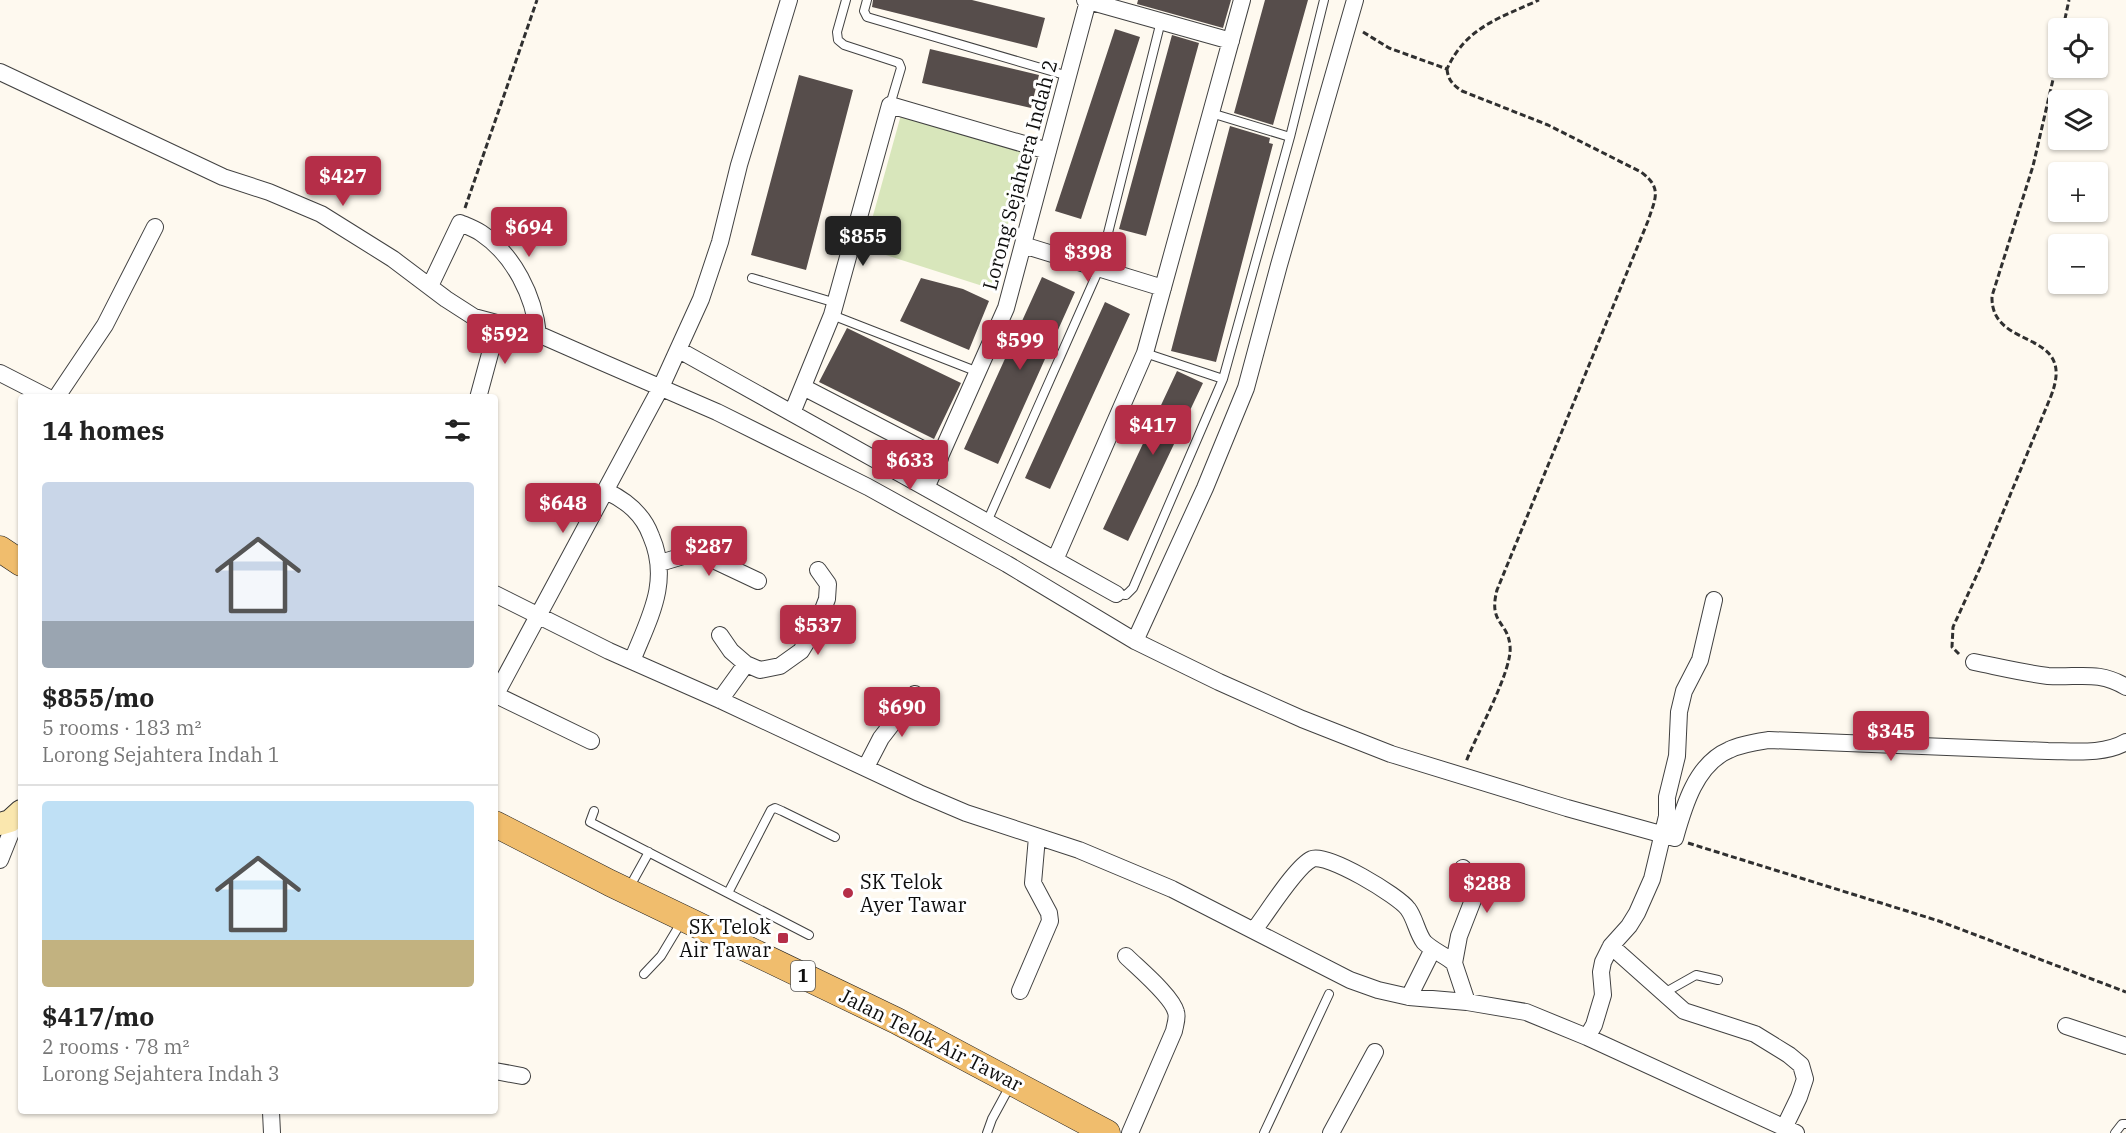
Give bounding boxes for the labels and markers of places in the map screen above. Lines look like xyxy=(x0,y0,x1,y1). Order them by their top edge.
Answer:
pin: $427 xyxy=(307,156,379,207)
pin: $694 xyxy=(493,207,565,258)
pin: $855 xyxy=(827,216,899,267)
pin: $398 xyxy=(1052,232,1124,283)
pin: $592 xyxy=(469,314,541,365)
pin: $599 xyxy=(984,320,1056,371)
pin: $417 xyxy=(1117,405,1189,456)
pin: $633 xyxy=(874,440,946,491)
pin: $648 xyxy=(527,483,599,534)
pin: $287 xyxy=(673,526,745,577)
pin: $537 xyxy=(782,605,854,656)
pin: $690 xyxy=(866,687,938,738)
pin: $345 xyxy=(1855,711,1927,762)
pin: $288 xyxy=(1451,863,1523,914)
place label: SK Telok Ayer Tawar xyxy=(860,868,966,918)
marker: SK Telok Ayer Tawar xyxy=(841,886,855,900)
place label: SK Telok Air Tawar xyxy=(679,913,771,963)
marker: SK Telok Air Tawar xyxy=(776,931,790,945)

